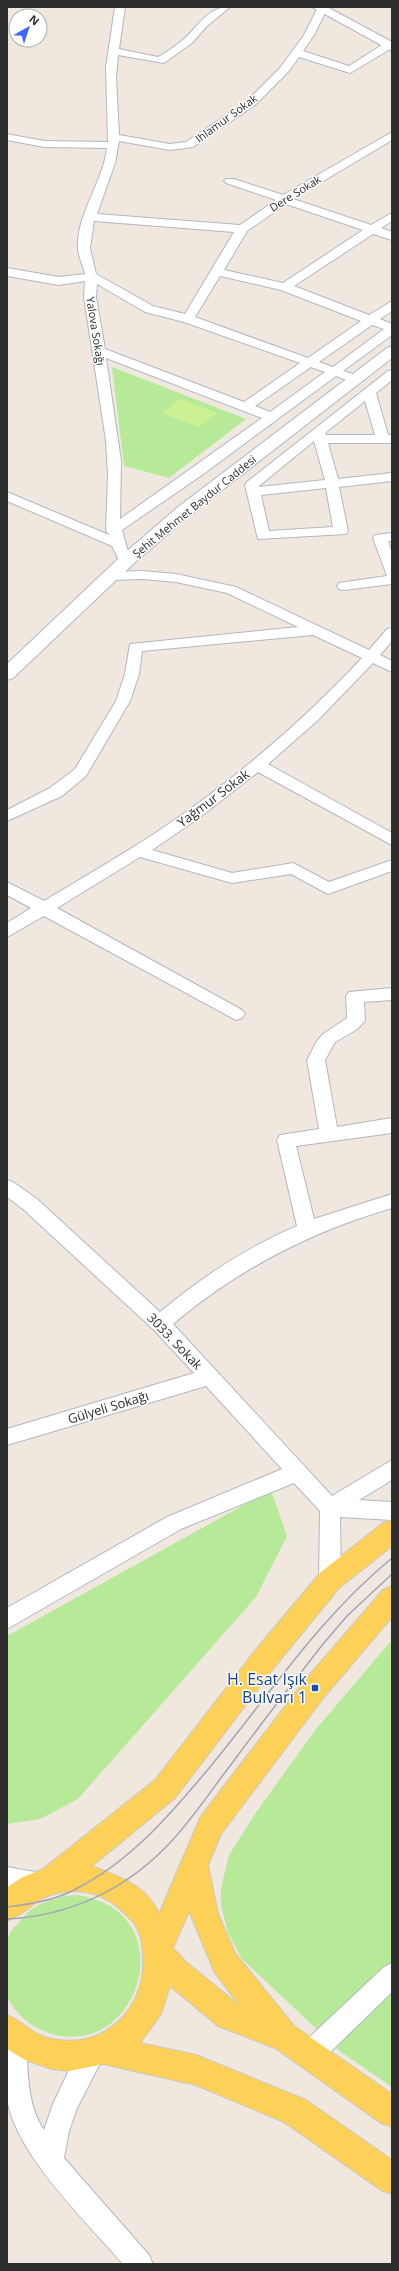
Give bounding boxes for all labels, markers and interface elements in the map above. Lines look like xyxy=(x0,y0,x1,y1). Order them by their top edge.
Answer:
north arrow xyxy=(8,8,48,48)
text: N xyxy=(26,11,43,28)
street label: Ihlamur Sokak xyxy=(192,90,260,146)
street label: Dere Sokak xyxy=(266,171,324,215)
street label: Yalova Sokağı xyxy=(83,296,109,366)
street label: Şehit Mehmet Baydur Caddesi xyxy=(129,451,259,561)
street label: Yağmur Sokak xyxy=(173,765,253,831)
street label: 3033. Sokak xyxy=(143,1309,207,1373)
street label: Gülyeli Sokağı xyxy=(65,1386,151,1428)
place label: H. Esat Işık Bulvarı 1 xyxy=(227,1668,308,1708)
marker: H. Esat Işık Bulvarı 1 xyxy=(310,1683,320,1693)

